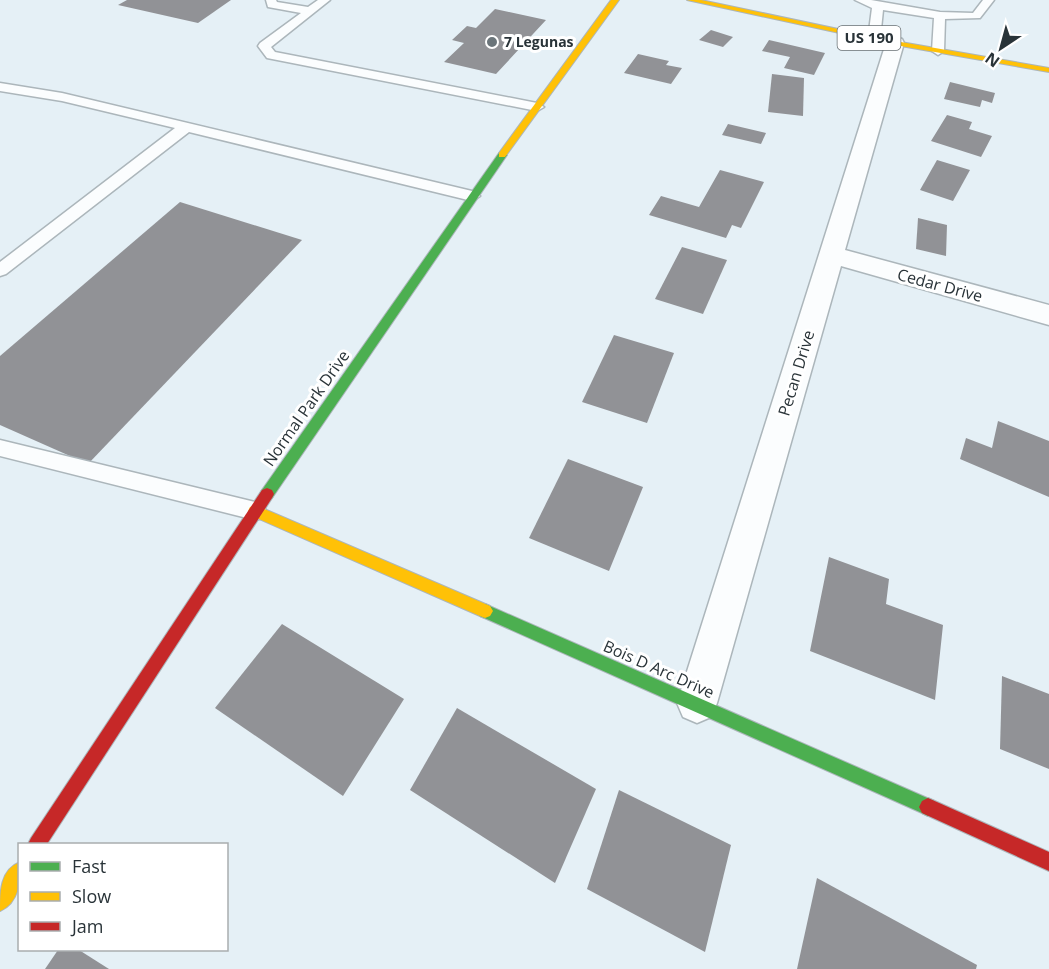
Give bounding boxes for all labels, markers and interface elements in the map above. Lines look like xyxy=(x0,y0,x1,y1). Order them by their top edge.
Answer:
north arrow xyxy=(971,18,1031,78)
road number: US 190 xyxy=(838,26,900,50)
place label: 7 Legunas xyxy=(504,32,574,51)
marker: 7 Legunas xyxy=(485,35,499,49)
text: N xyxy=(980,47,1004,73)
street label: Cedar Drive xyxy=(895,263,985,307)
street label: Pecan Drive xyxy=(773,328,819,418)
street label: Normal Park Drive xyxy=(258,346,354,470)
street label: Bois D Arc Drive xyxy=(600,635,718,703)
legend xyxy=(18,843,228,951)
text: Fast xyxy=(72,854,106,878)
text: Slow xyxy=(72,884,111,908)
text: Jam xyxy=(70,914,104,938)

